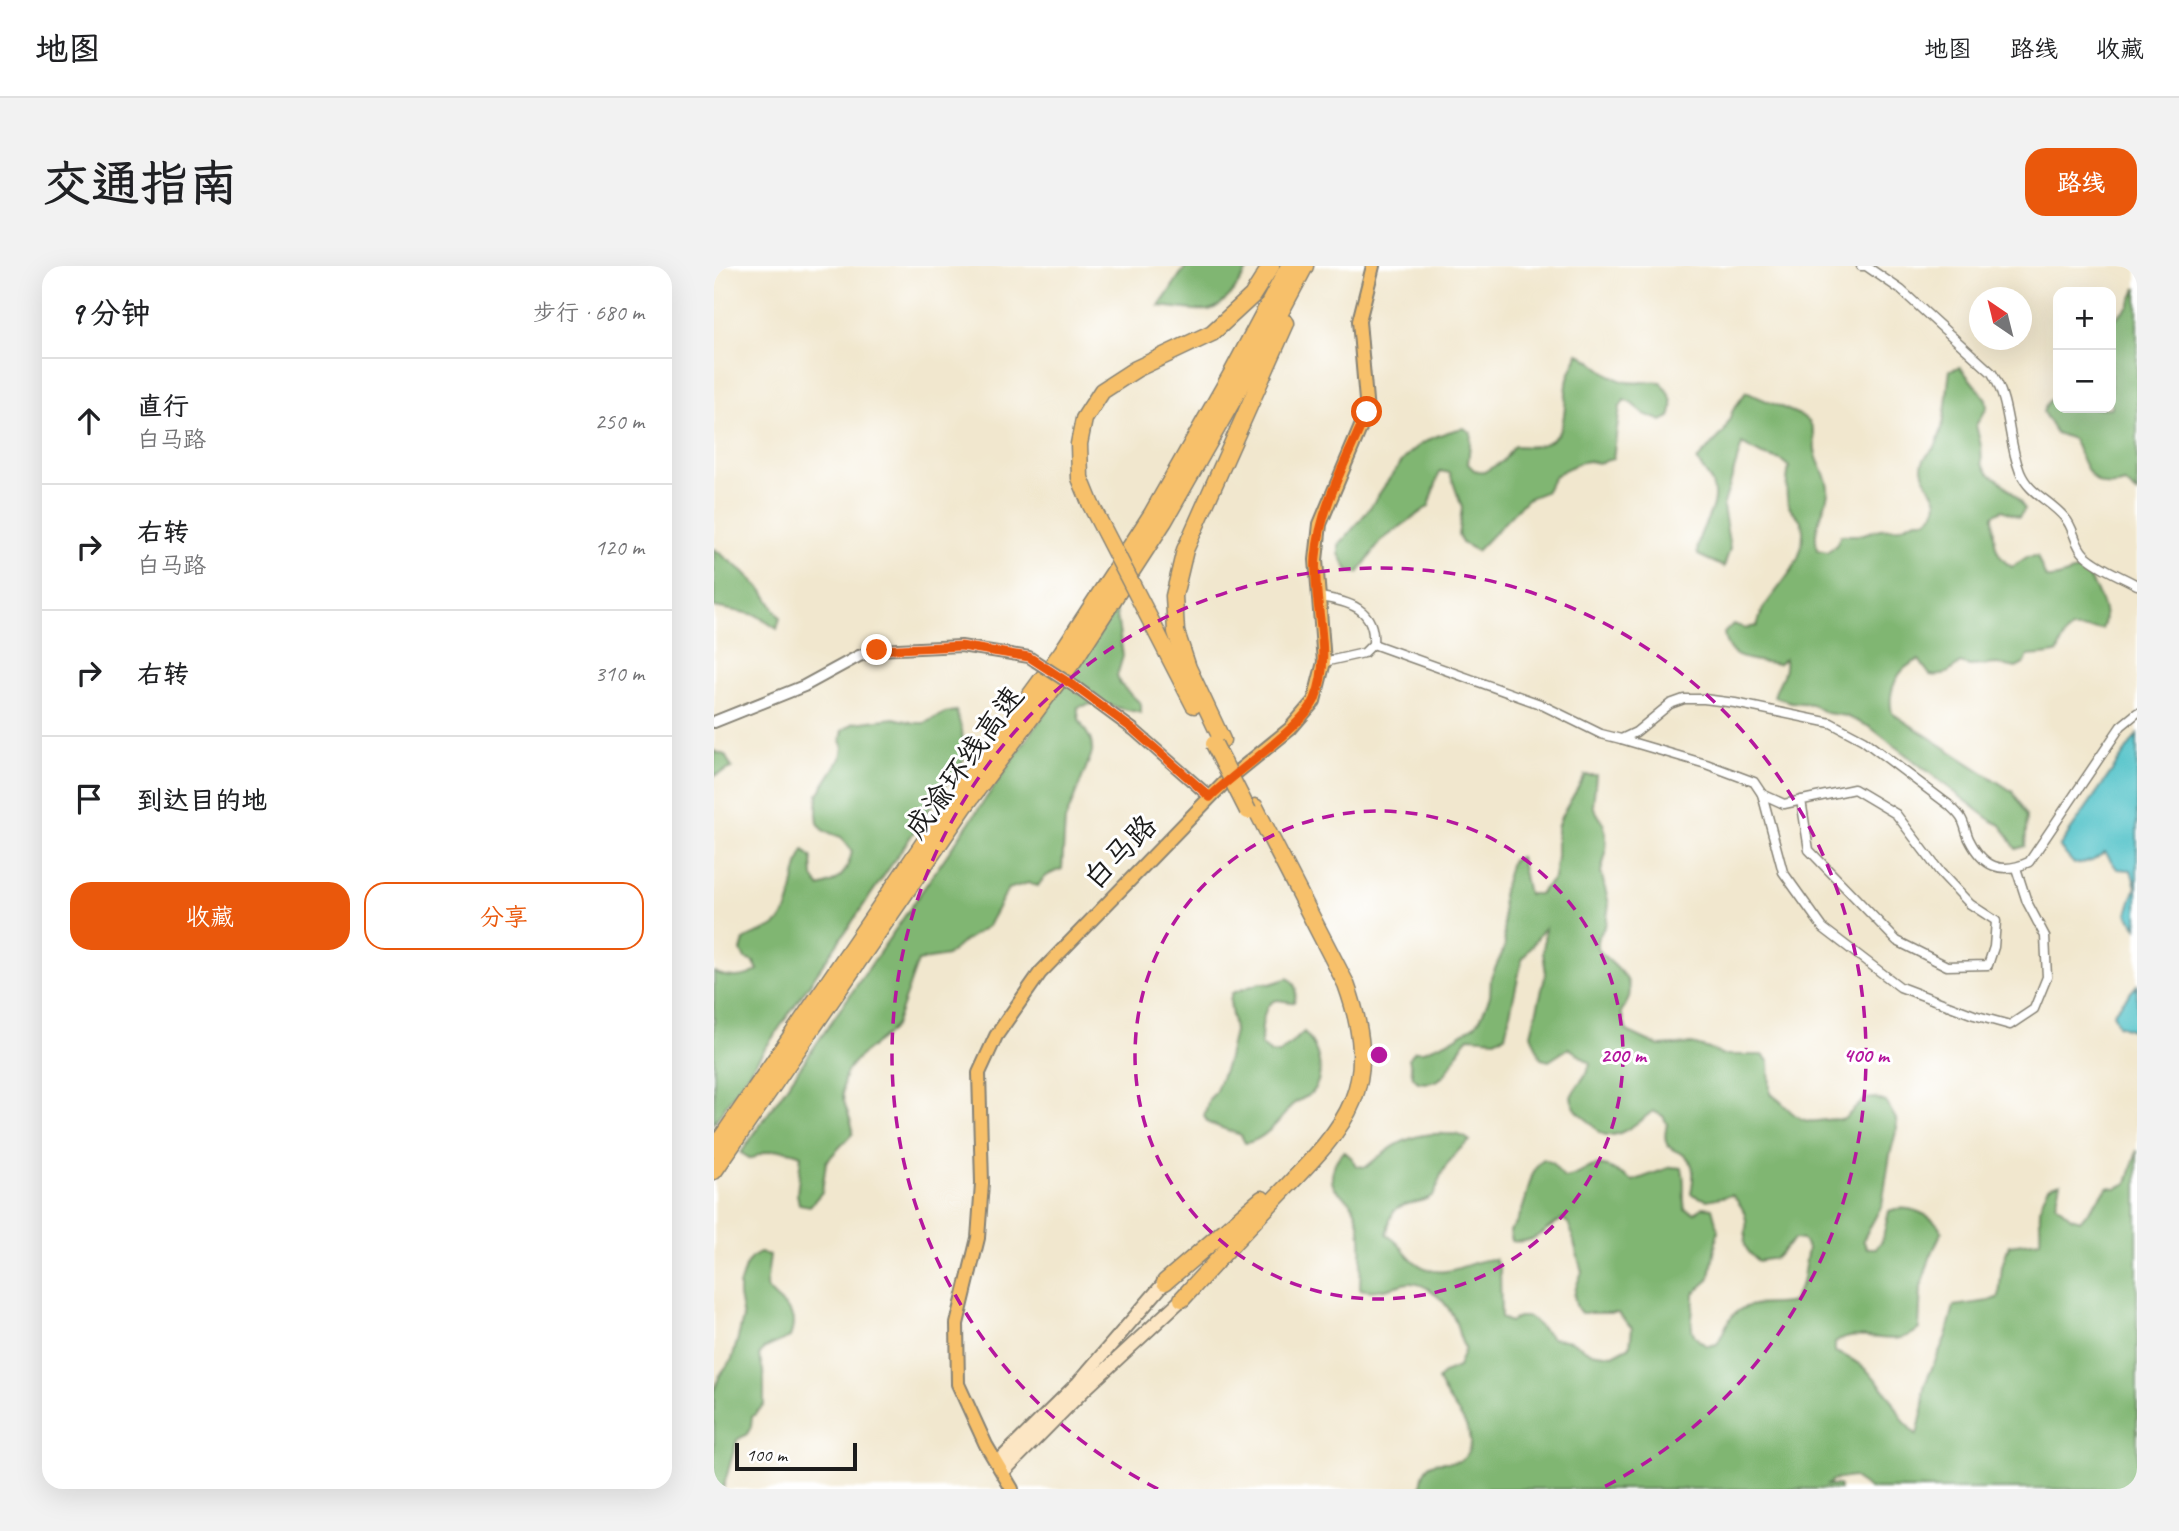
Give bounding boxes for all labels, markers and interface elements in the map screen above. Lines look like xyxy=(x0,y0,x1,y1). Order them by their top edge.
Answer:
text: 地图 xyxy=(35,28,101,70)
text: 地图 xyxy=(1924,34,1972,64)
text: 路线 xyxy=(2010,34,2058,64)
text: 收藏 xyxy=(2096,34,2144,64)
button: 路线 xyxy=(2025,148,2137,216)
text: 交通指南 xyxy=(42,153,238,215)
north arrow xyxy=(1969,287,2032,350)
map controls xyxy=(2053,287,2116,413)
button: + xyxy=(2053,287,2116,350)
text: 9 分钟 xyxy=(70,294,150,332)
text: 步行 · 680 m xyxy=(533,298,644,327)
button: − xyxy=(2053,350,2116,413)
text: 直行 xyxy=(137,390,189,423)
route start xyxy=(1351,396,1382,427)
icon: ahead xyxy=(70,402,108,440)
text: 250 m xyxy=(595,407,644,436)
text: 白马路 xyxy=(137,425,206,454)
text: 右转 xyxy=(137,516,189,549)
icon: right xyxy=(70,528,108,566)
text: 120 m xyxy=(595,533,644,562)
text: 白马路 xyxy=(137,551,206,580)
route end xyxy=(861,634,892,665)
icon: right xyxy=(70,654,108,692)
text: 右转 xyxy=(137,658,189,691)
text: 310 m xyxy=(595,659,644,688)
street label: 成渝环线高速 xyxy=(896,678,1032,846)
icon: arrive xyxy=(70,780,108,818)
text: 到达目的地 xyxy=(137,784,267,817)
street label: 白马路 xyxy=(1075,806,1165,898)
button: 收藏 xyxy=(70,882,350,950)
button: 分享 xyxy=(364,882,644,950)
text: 200 m xyxy=(1600,1042,1648,1068)
text: 400 m xyxy=(1843,1042,1891,1068)
centre of rings xyxy=(1367,1043,1391,1067)
scale bar xyxy=(735,1440,858,1472)
text: 100 m xyxy=(746,1443,787,1467)

